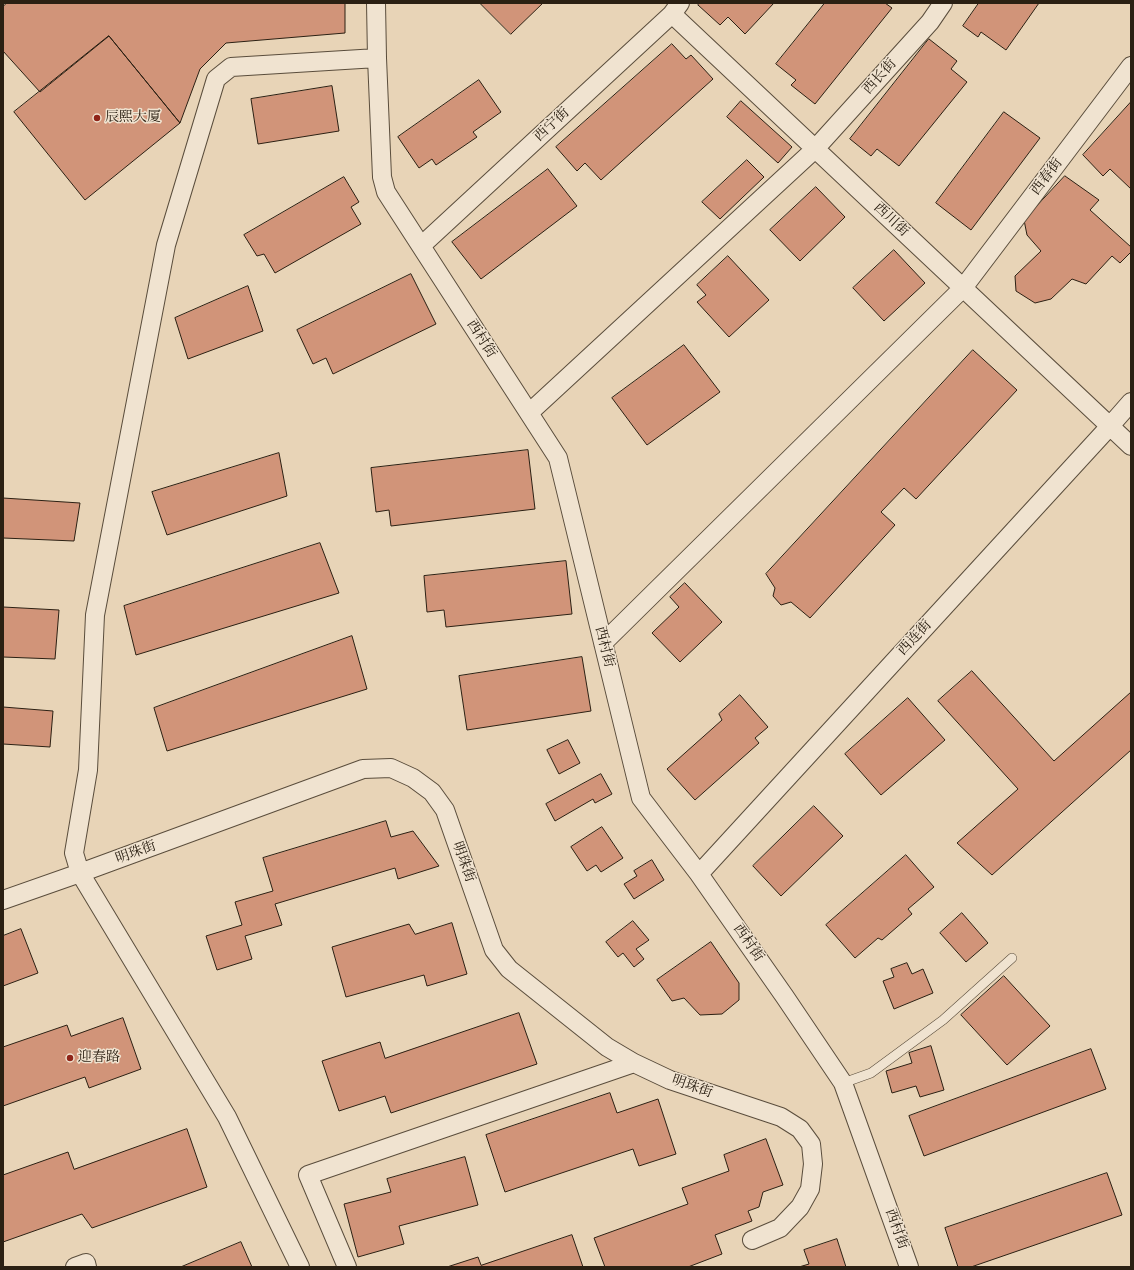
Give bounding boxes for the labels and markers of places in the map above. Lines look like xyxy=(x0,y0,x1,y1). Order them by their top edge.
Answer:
place label: 辰熙大厦 xyxy=(105,110,161,126)
marker: 辰熙大厦 xyxy=(92,113,102,123)
place label: 迎春路 xyxy=(78,1050,120,1066)
marker: 迎春路 xyxy=(65,1053,75,1063)

